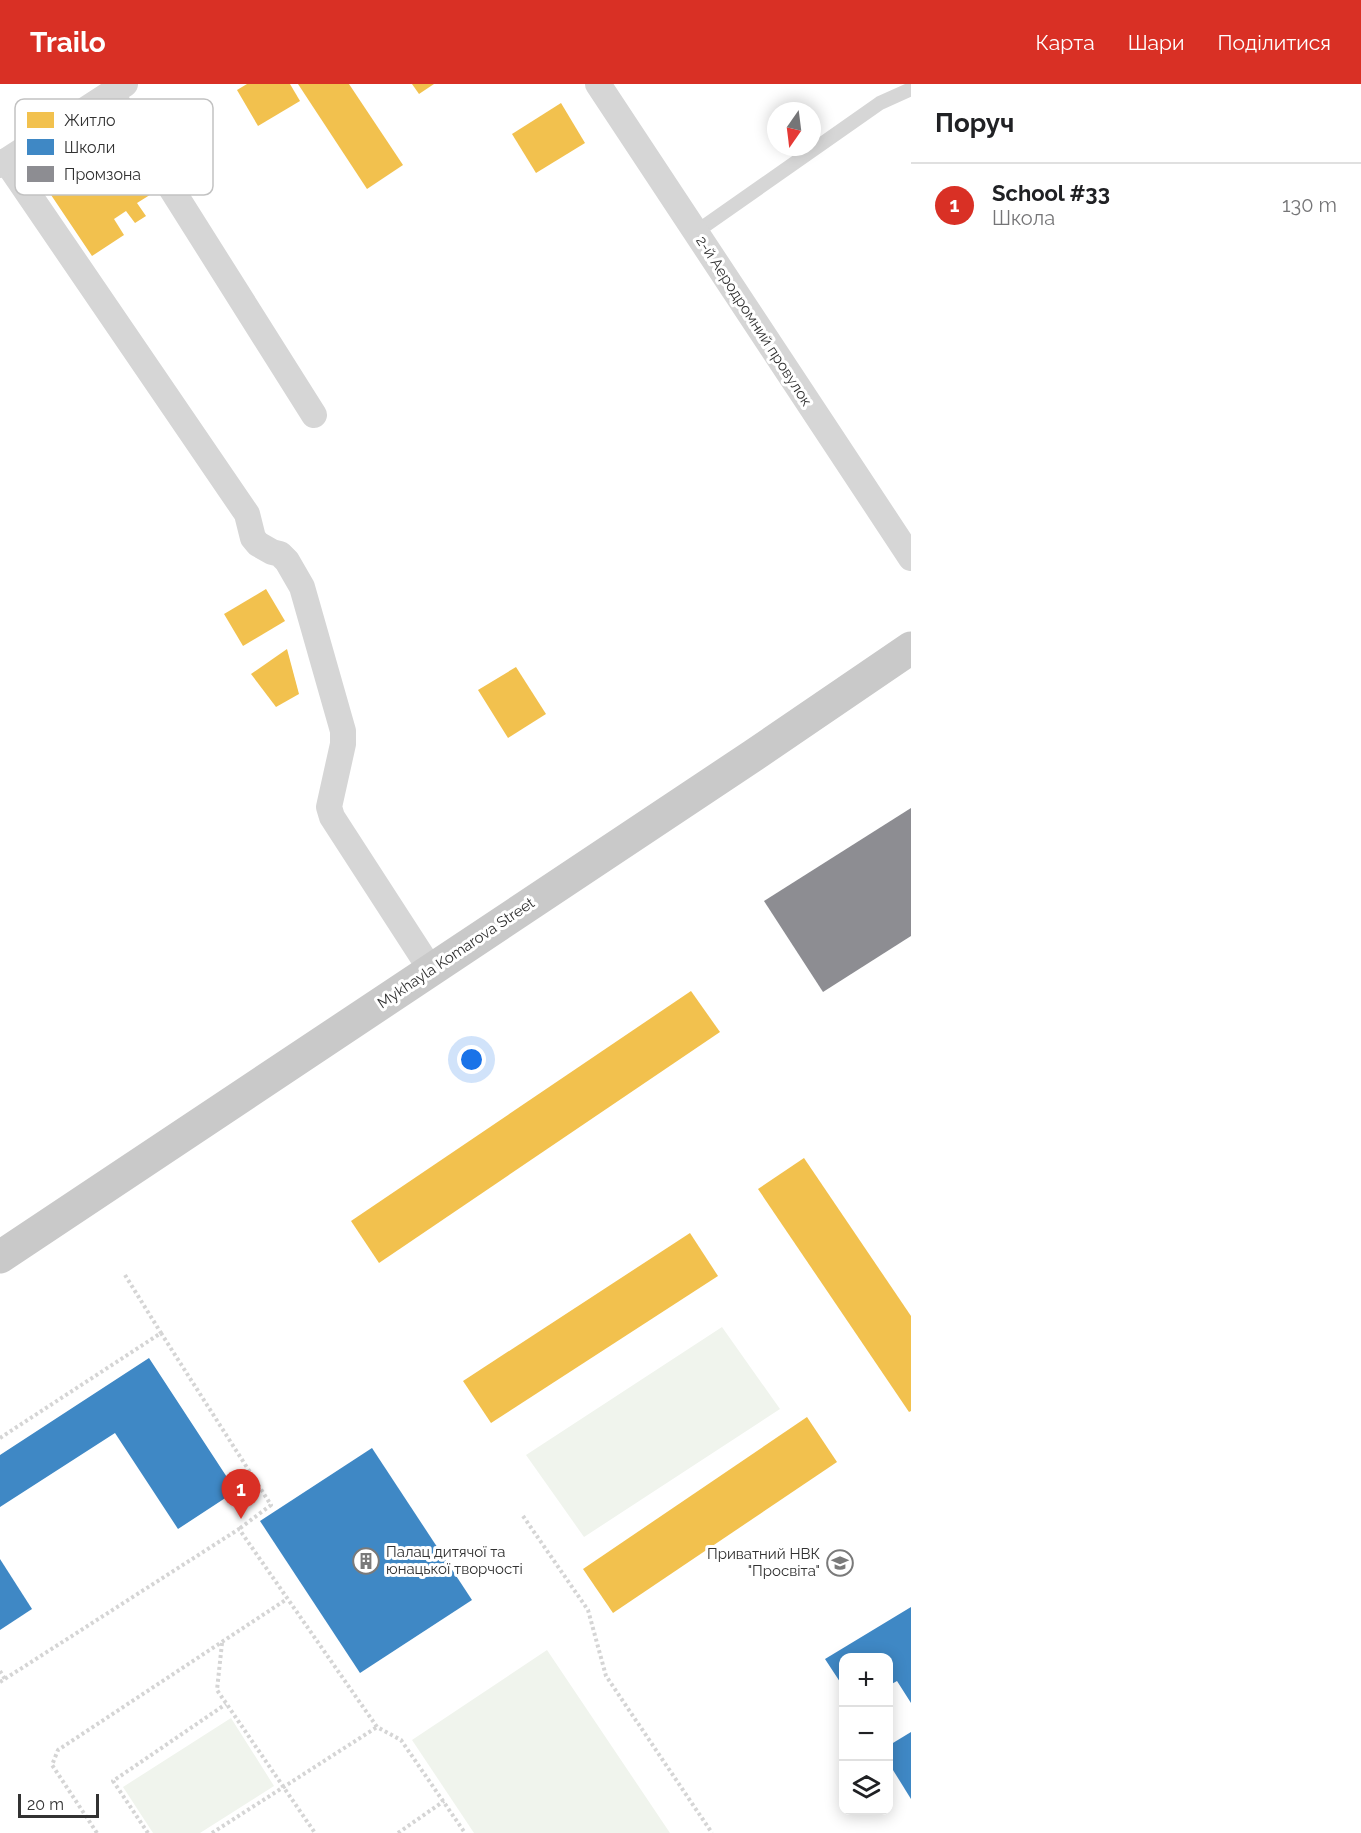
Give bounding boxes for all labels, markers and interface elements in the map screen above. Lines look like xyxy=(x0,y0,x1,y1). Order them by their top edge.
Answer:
text: Trailo xyxy=(30,26,106,59)
text: Карта xyxy=(1036,30,1095,55)
text: Шари xyxy=(1128,30,1185,55)
text: Поділитися xyxy=(1218,30,1331,55)
legend xyxy=(15,99,213,195)
north arrow xyxy=(767,102,821,156)
text: Поруч xyxy=(935,108,1014,138)
text: Житло xyxy=(64,111,116,130)
text: Школи xyxy=(64,138,115,157)
text: Промзона xyxy=(64,165,141,184)
text: School #33 xyxy=(992,180,1110,206)
text: 1 xyxy=(950,193,959,217)
text: 130 m xyxy=(1282,193,1337,217)
text: Школа xyxy=(992,206,1055,230)
street label: 2-й Аеродромний провулок xyxy=(692,233,816,410)
street label: Mykhayla Komarova Street xyxy=(374,894,538,1012)
your location xyxy=(457,1045,486,1074)
pin: 1 xyxy=(222,1470,260,1519)
place label: Палац дитячої та юнацької творчості xyxy=(386,1543,523,1578)
place label: Приватний НВК "Просвіта" xyxy=(707,1545,820,1580)
building icon: Палац дитячої та юнацької творчості xyxy=(351,1546,381,1576)
school or university icon: Приватний НВК "Просвіта" xyxy=(825,1548,855,1578)
map controls xyxy=(839,1653,893,1815)
button: + xyxy=(839,1653,893,1707)
button: − xyxy=(839,1707,893,1761)
button: layers xyxy=(839,1761,893,1815)
scale bar xyxy=(18,1791,99,1818)
text: 20 m xyxy=(27,1795,64,1814)

